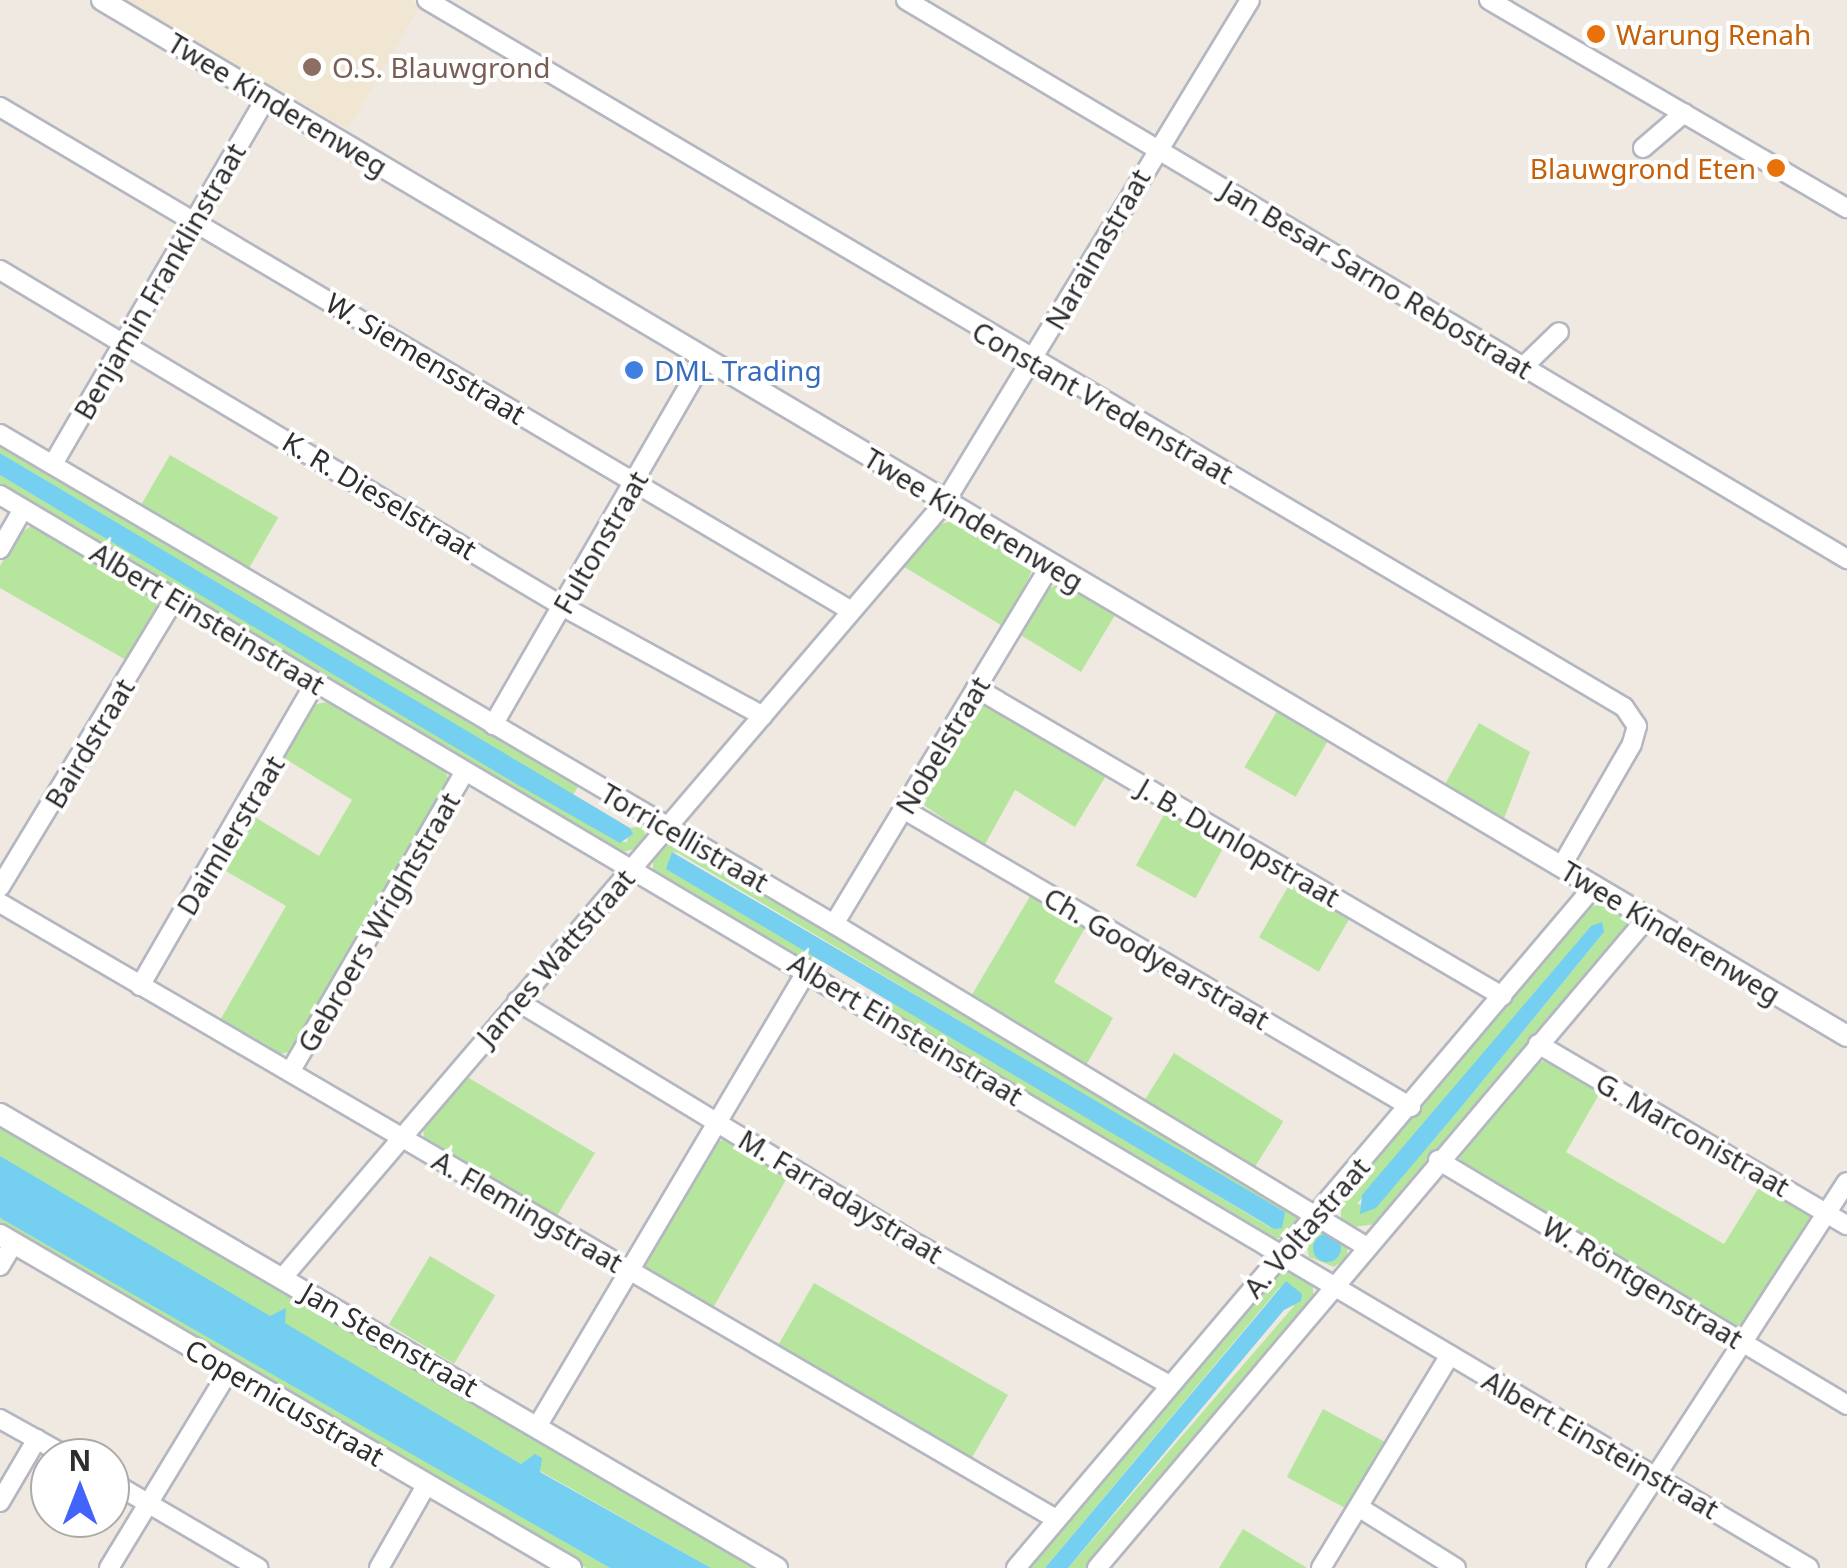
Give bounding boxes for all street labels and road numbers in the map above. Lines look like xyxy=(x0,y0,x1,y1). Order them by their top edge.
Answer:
street label: Twee Kinderenweg xyxy=(162,25,394,183)
street label: Benjamin Franklinstraat xyxy=(66,137,252,425)
street label: Narainastraat xyxy=(1037,163,1157,335)
street label: Jan Besar Sarno Rebostraat xyxy=(1215,173,1539,385)
street label: W. Siemensstraat xyxy=(320,285,532,431)
street label: Constant Vredenstraat xyxy=(967,314,1239,490)
street label: K. R. Dieselstraat xyxy=(277,424,483,566)
street label: Twee Kinderenweg xyxy=(858,440,1090,598)
street label: Fultonstraat xyxy=(546,465,654,619)
street label: Albert Einsteinstraat xyxy=(85,535,331,701)
street label: Nobelstraat xyxy=(888,670,996,820)
street label: Bairdstraat xyxy=(37,672,141,814)
street label: Daimlerstraat xyxy=(169,749,291,921)
street label: J. B. Dunlopstraat xyxy=(1132,771,1346,913)
street label: Torricellistraat xyxy=(595,775,775,899)
street label: Gebroers Wrightstraat xyxy=(290,786,466,1058)
street label: Twee Kinderenweg xyxy=(1555,853,1787,1011)
street label: James Wattstraat xyxy=(469,862,641,1052)
street label: Ch. Goodyearstraat xyxy=(1038,880,1276,1036)
street label: Albert Einsteinstraat xyxy=(783,946,1029,1112)
street label: G. Marconistraat xyxy=(1590,1065,1796,1203)
street label: M. Farradaystraat xyxy=(733,1122,949,1270)
street label: A. Flemingstraat xyxy=(427,1143,629,1279)
street label: A. Voltastraat xyxy=(1236,1150,1376,1304)
street label: W. Röntgenstraat xyxy=(1537,1209,1749,1355)
street label: Jan Steenstraat xyxy=(296,1275,484,1403)
street label: Copernicusstraat xyxy=(180,1331,390,1473)
street label: Albert Einsteinstraat xyxy=(1477,1363,1725,1525)

